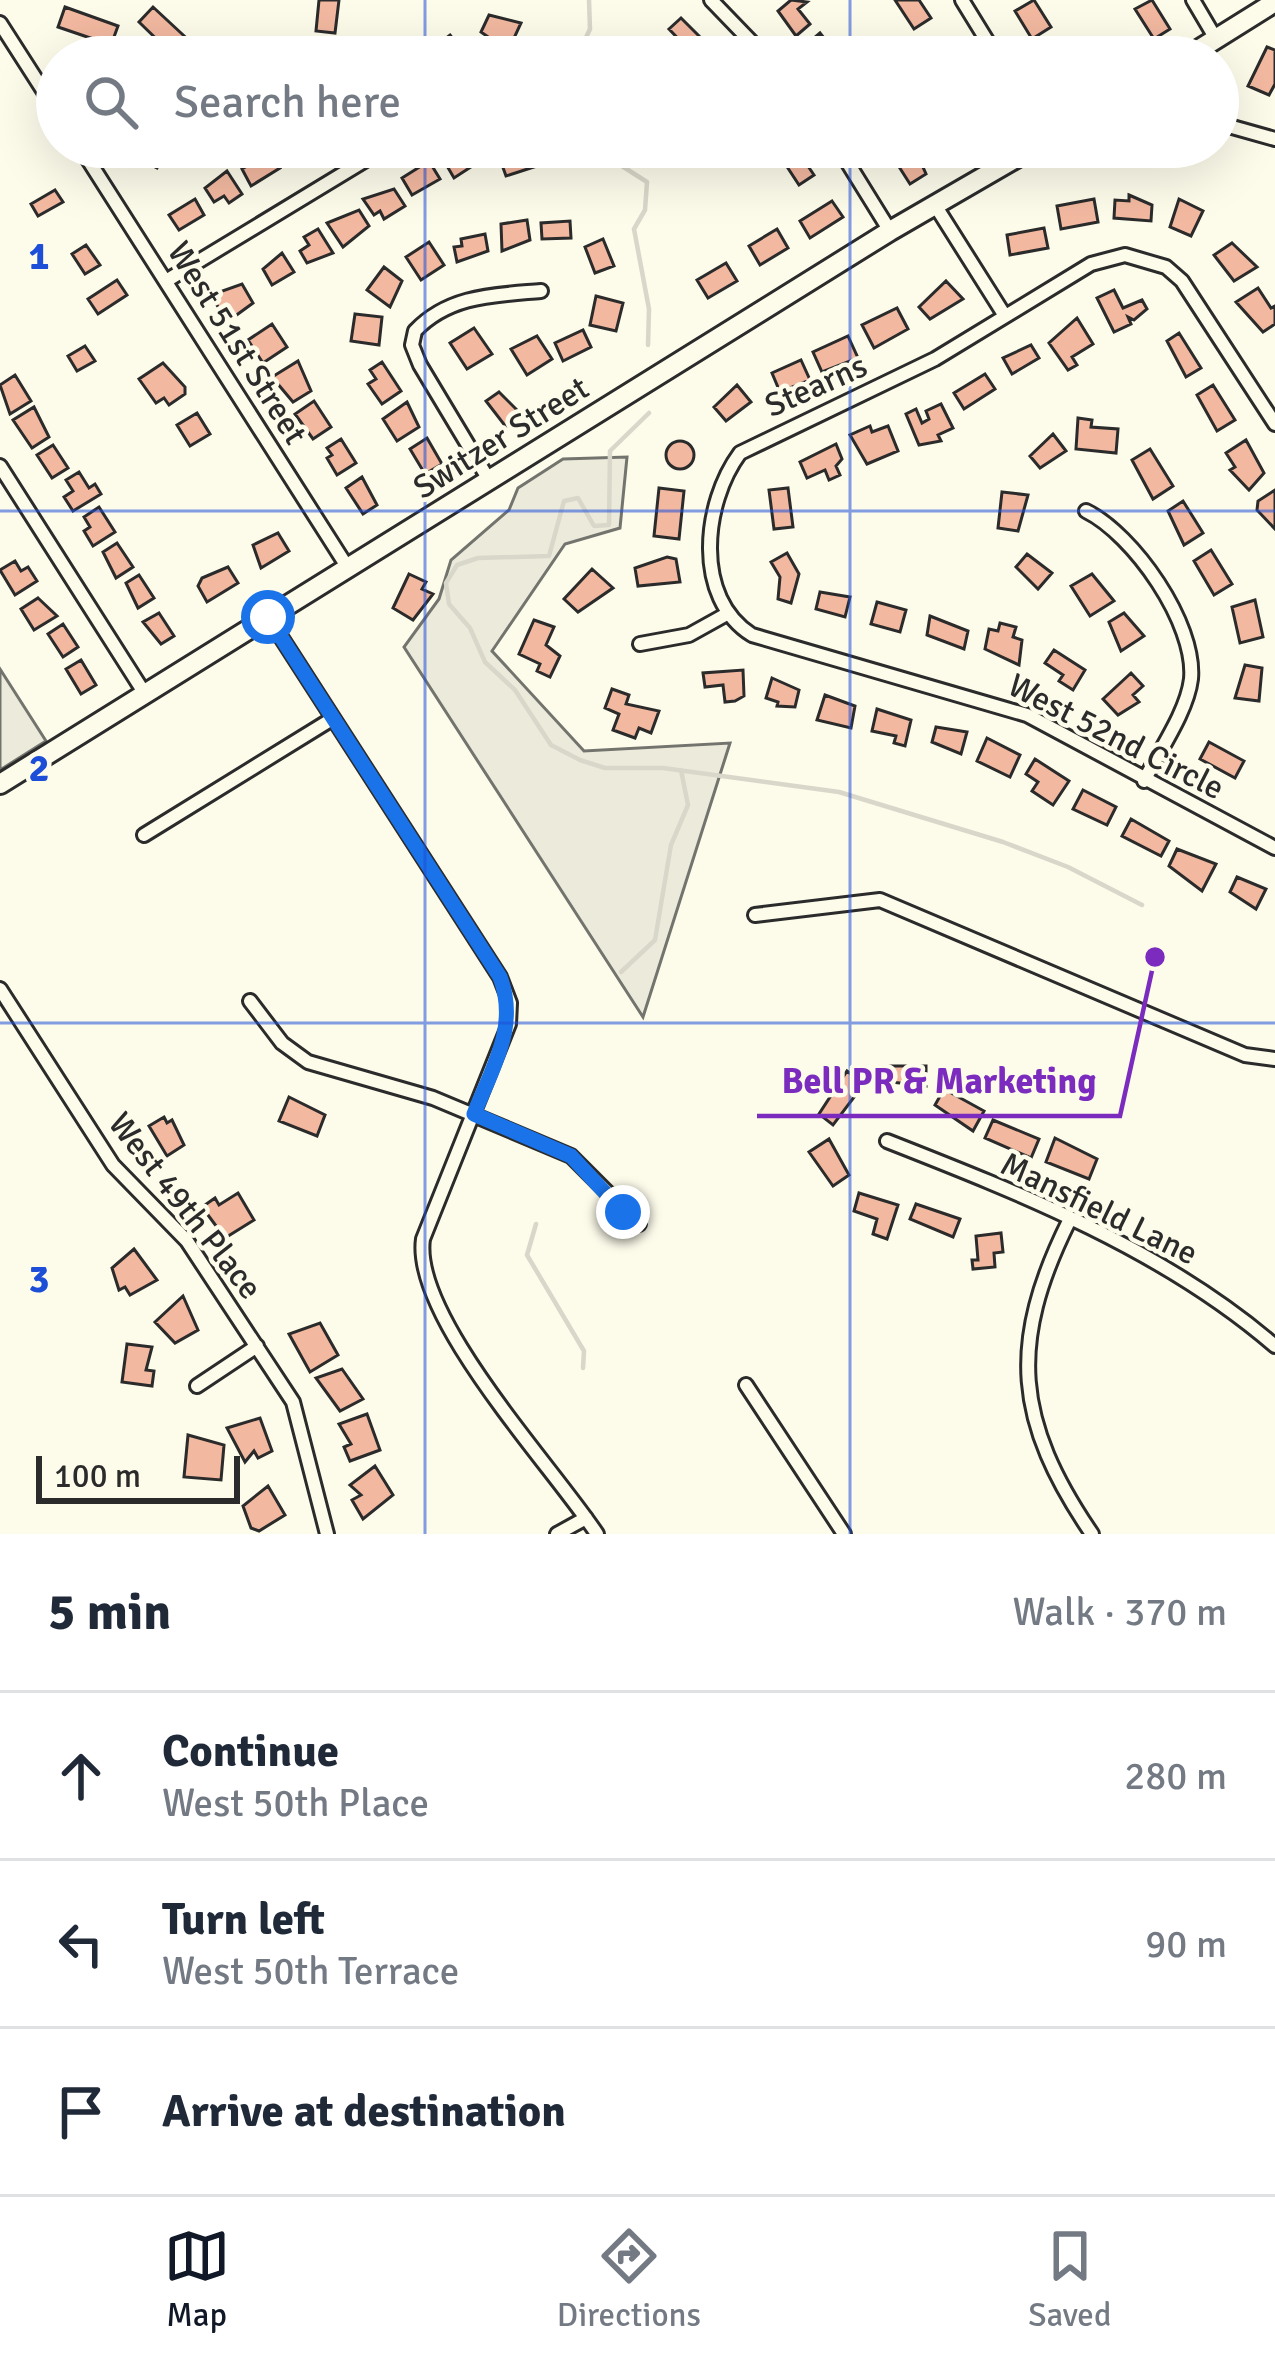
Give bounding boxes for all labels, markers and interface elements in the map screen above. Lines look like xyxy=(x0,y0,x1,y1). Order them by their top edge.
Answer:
search box xyxy=(36,36,1239,168)
icon: search xyxy=(78,69,144,135)
text: Search here xyxy=(174,75,401,130)
text: 1 xyxy=(28,232,50,280)
street label: West 51st Street xyxy=(158,234,316,452)
street label: Stearns xyxy=(759,345,873,427)
street label: Switzer Street xyxy=(406,368,596,508)
route start xyxy=(241,590,295,644)
street label: West 52nd Circle xyxy=(1001,665,1231,809)
text: 2 xyxy=(28,744,50,792)
callout: Bell PR & Marketing xyxy=(757,1044,1120,1116)
text: Bell PR & Marketing xyxy=(782,1059,1097,1104)
street label: West 49th Place xyxy=(99,1104,271,1308)
street label: Mansfield Lane xyxy=(994,1144,1204,1274)
route end xyxy=(596,1185,650,1239)
text: 3 xyxy=(28,1255,50,1303)
scale bar xyxy=(36,1450,240,1503)
text: 100 m xyxy=(54,1456,141,1497)
text: 5 min xyxy=(48,1581,171,1644)
text: Walk · 370 m xyxy=(1013,1588,1227,1636)
text: Continue xyxy=(162,1724,339,1779)
icon: ahead xyxy=(48,1743,114,1809)
text: 280 m xyxy=(1124,1752,1227,1800)
text: West 50th Place xyxy=(162,1779,429,1827)
text: Turn left xyxy=(162,1892,325,1947)
icon: left xyxy=(48,1911,114,1977)
text: 90 m xyxy=(1145,1920,1227,1968)
text: West 50th Terrace xyxy=(162,1947,459,1995)
icon: arrive xyxy=(48,2079,114,2145)
text: Arrive at destination xyxy=(162,2084,566,2139)
tab: Map xyxy=(164,2223,230,2336)
tab: Directions xyxy=(557,2223,701,2336)
tab: Saved xyxy=(1028,2223,1111,2336)

